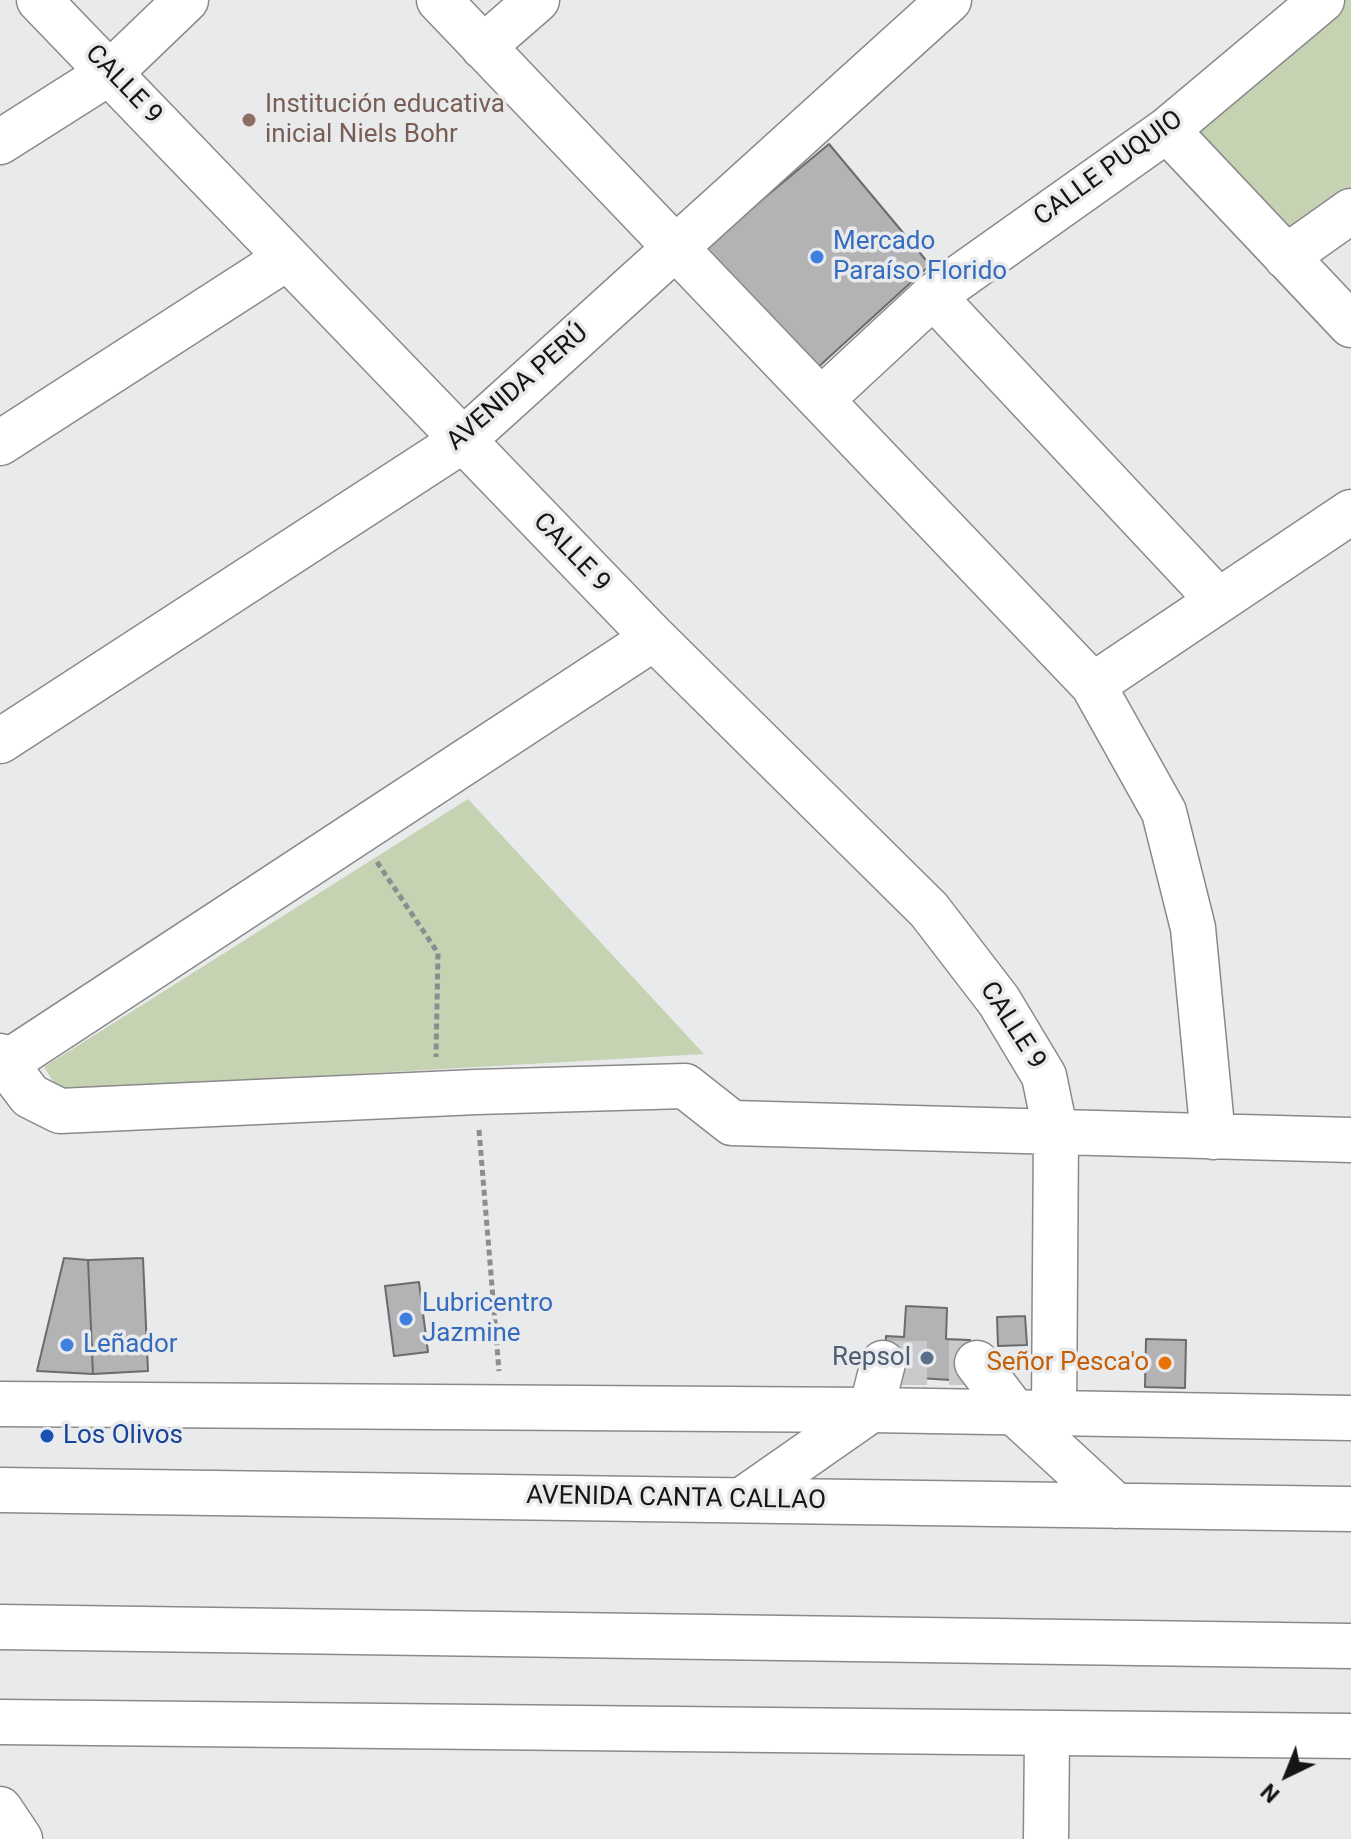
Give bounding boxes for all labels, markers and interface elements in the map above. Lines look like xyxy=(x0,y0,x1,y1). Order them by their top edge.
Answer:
street label: CALLE 9 xyxy=(78,39,168,131)
place label: Institución educativa inicial Niels Bohr xyxy=(265,89,505,150)
street label: CALLE PUQUIO xyxy=(1029,105,1189,233)
marker: Institución educativa inicial Niels Bohr xyxy=(240,111,258,129)
place label: Mercado Paraíso Florido xyxy=(833,226,1007,288)
marker: Mercado Paraíso Florido xyxy=(808,248,826,266)
street label: AVENIDA PERÚ xyxy=(441,318,595,458)
street label: CALLE 9 xyxy=(526,507,616,599)
street label: CALLE 9 xyxy=(972,977,1052,1075)
place label: Lubricentro Jazmine xyxy=(422,1288,553,1350)
marker: Lubricentro Jazmine xyxy=(397,1310,415,1328)
place label: Leñador xyxy=(83,1329,178,1361)
marker: Leñador xyxy=(58,1336,76,1354)
place label: Repsol xyxy=(832,1342,911,1374)
place label: Señor Pesca'o xyxy=(986,1347,1149,1379)
marker: Repsol xyxy=(918,1349,936,1367)
marker: Señor Pesca'o xyxy=(1156,1354,1174,1372)
place label: Los Olivos xyxy=(63,1420,183,1452)
marker: Los Olivos xyxy=(38,1427,56,1445)
street label: AVENIDA CANTA CALLAO xyxy=(526,1481,826,1517)
north arrow xyxy=(1247,1735,1327,1815)
text: N xyxy=(1256,1778,1284,1807)

